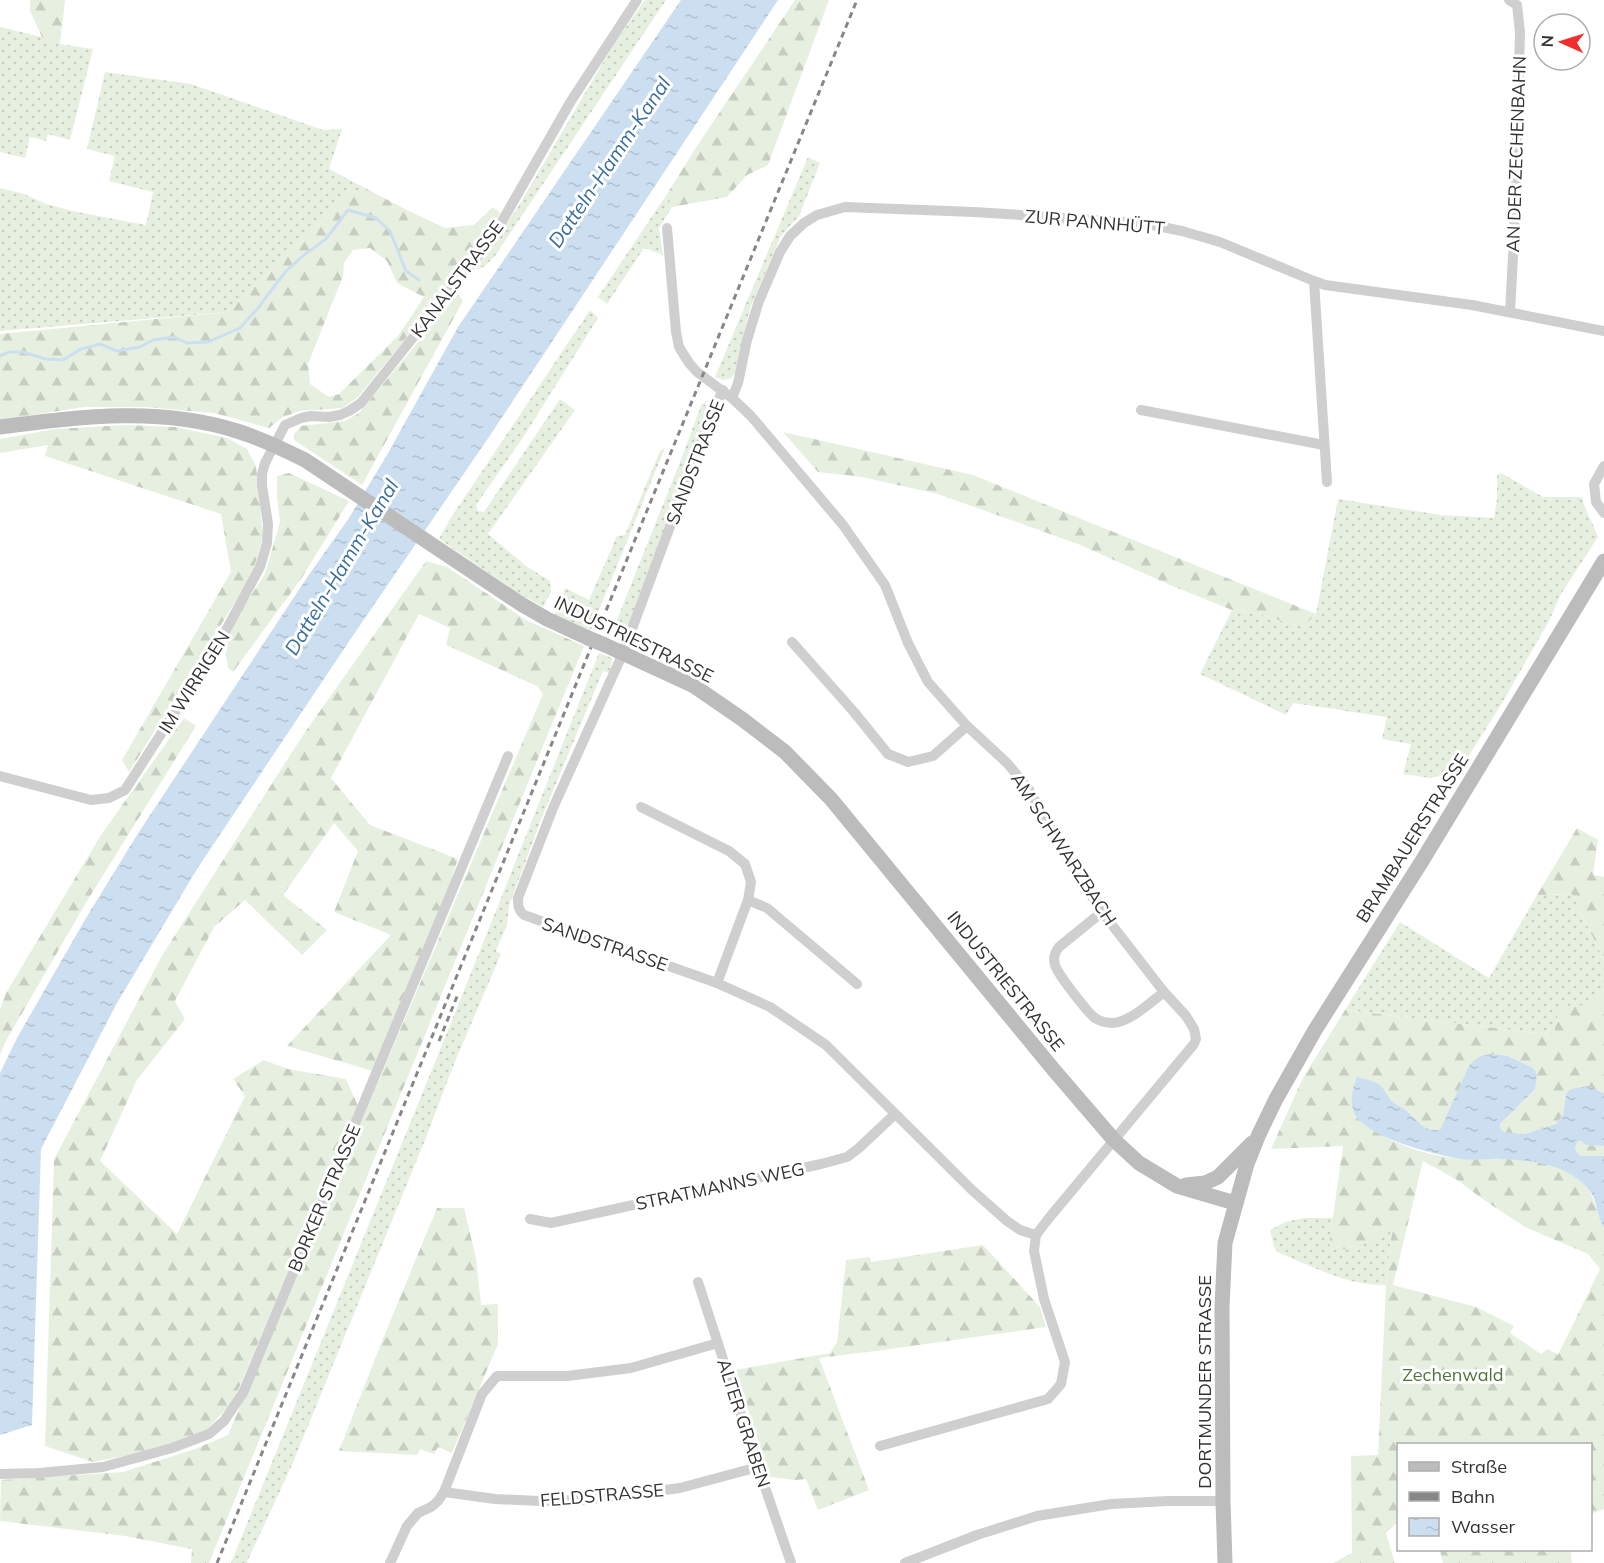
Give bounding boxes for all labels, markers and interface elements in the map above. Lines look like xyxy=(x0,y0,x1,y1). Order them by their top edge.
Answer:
north arrow xyxy=(1532,12,1592,72)
text: N xyxy=(1537,35,1557,48)
street label: AN DER ZECHENBAHN xyxy=(1501,55,1531,253)
water label: Datteln-Hamm-Kanal xyxy=(543,72,676,252)
street label: ZUR PANNHÜTT xyxy=(1024,204,1166,240)
street label: KANALSTRASSE xyxy=(406,216,508,342)
street label: SANDSTRASSE xyxy=(661,396,729,528)
water label: Datteln-Hamm-Kanal xyxy=(279,474,404,659)
street label: INDUSTRIESTRASSE xyxy=(551,590,717,688)
street label: IM WIRRIGEN xyxy=(153,627,235,737)
street label: BRAMBAUERSTRASSE xyxy=(1351,749,1473,927)
street label: AM SCHWARZBACH xyxy=(1006,768,1122,930)
street label: INDUSTRIESTRASSE xyxy=(942,906,1070,1056)
street label: SANDSTRASSE xyxy=(539,912,671,976)
street label: BORKER STRASSE xyxy=(283,1121,365,1275)
street label: STRATMANNS WEG xyxy=(633,1157,807,1215)
street label: DORTMUNDER STRASSE xyxy=(1193,1275,1216,1489)
street label: ALTER GRABEN xyxy=(712,1356,776,1490)
park label: Zechenwald xyxy=(1402,1363,1504,1386)
legend xyxy=(1397,1443,1592,1551)
text: Straße xyxy=(1451,1455,1507,1478)
street label: FELDSTRASSE xyxy=(539,1478,665,1512)
text: Bahn xyxy=(1451,1485,1495,1508)
text: Wasser xyxy=(1451,1515,1515,1538)

